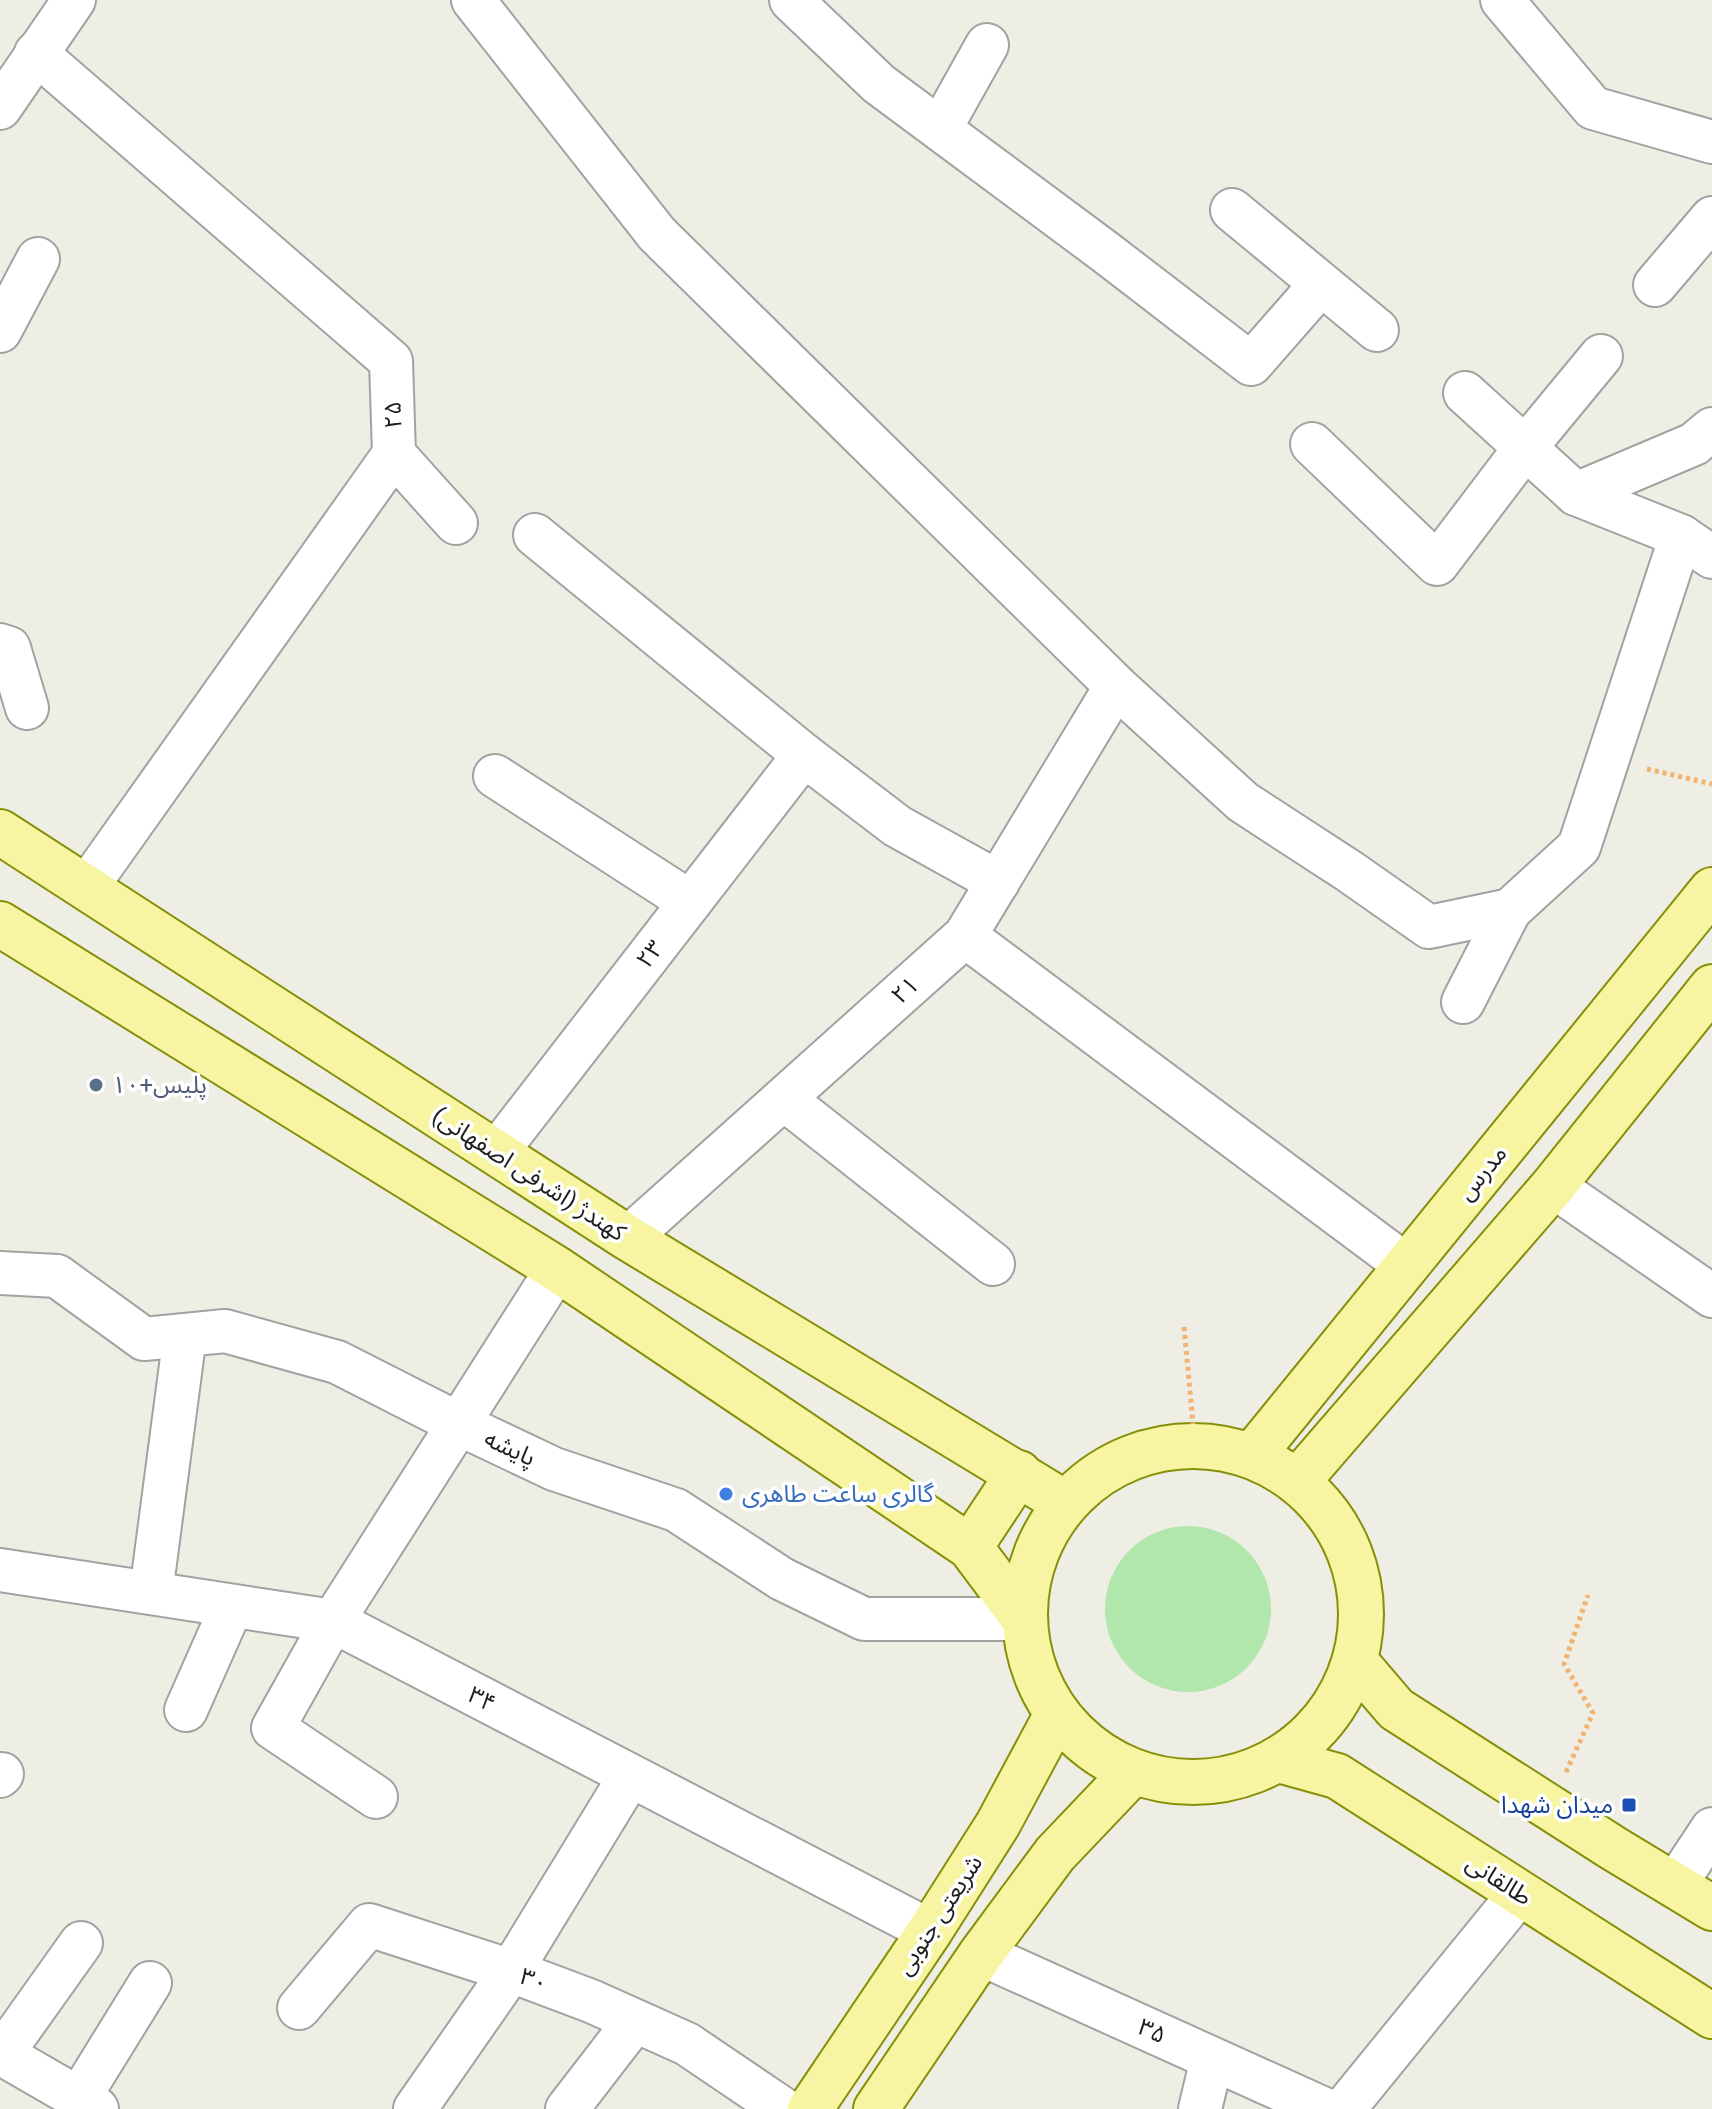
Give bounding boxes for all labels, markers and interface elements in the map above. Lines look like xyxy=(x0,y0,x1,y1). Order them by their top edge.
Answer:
street label: ۲۵ xyxy=(379,401,407,429)
street label: ۲۳ xyxy=(631,935,669,973)
street label: ۲۱ xyxy=(885,970,925,1010)
place label: پلیس+۱۰ xyxy=(112,1071,207,1100)
marker: پلیس+۱۰ xyxy=(87,1076,105,1094)
street label: کهندژ (اشرفی اصفهانی) xyxy=(427,1101,632,1248)
street label: مدرس xyxy=(1451,1140,1513,1206)
street label: پایشه xyxy=(479,1424,540,1473)
place label: گالری ساعت طاهری xyxy=(742,1480,935,1508)
marker: گالری ساعت طاهری xyxy=(717,1485,735,1503)
street label: ۳۴ xyxy=(463,1680,501,1718)
place label: میدان شهدا xyxy=(1501,1791,1613,1819)
marker: میدان شهدا xyxy=(1620,1796,1638,1814)
street label: طالقانی xyxy=(1461,1849,1537,1911)
street label: شریعتی جنوبی xyxy=(890,1850,988,1980)
street label: ۳۰ xyxy=(516,1962,552,1998)
street label: ۳۵ xyxy=(1134,2013,1170,2049)

